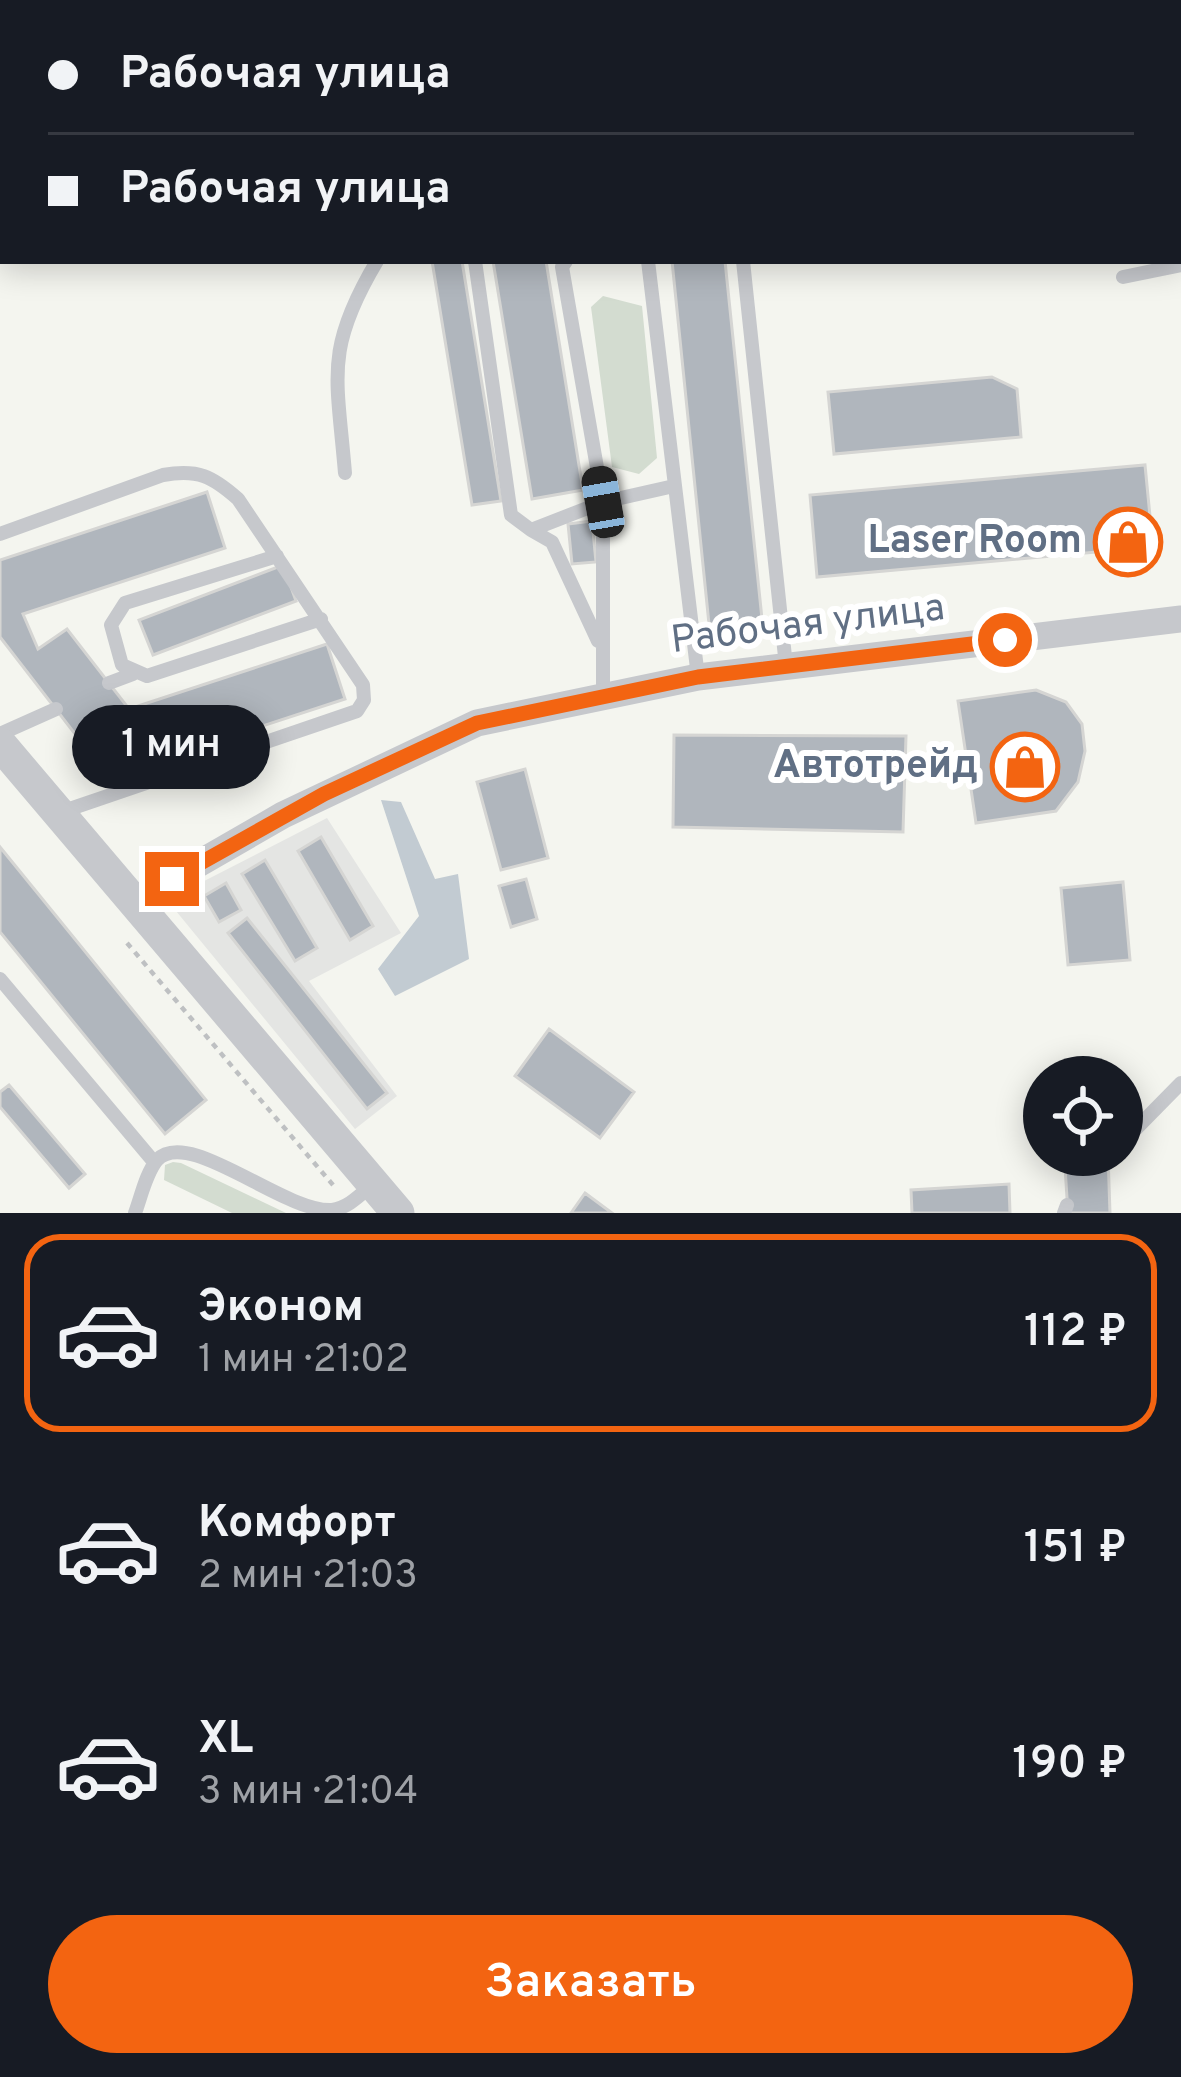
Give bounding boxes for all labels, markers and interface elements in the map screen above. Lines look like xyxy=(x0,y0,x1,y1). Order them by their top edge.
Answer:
text: Рабочая улица xyxy=(120,47,451,104)
text: Рабочая улица xyxy=(120,162,451,219)
car xyxy=(579,463,627,541)
shop icon: Laser Room xyxy=(1093,507,1163,577)
place label: Laser Room xyxy=(868,518,1082,567)
street label: Рабочая улица xyxy=(668,585,948,667)
route start xyxy=(978,613,1032,667)
callout: 1 мин xyxy=(73,705,271,789)
text: 1 мин xyxy=(121,722,221,771)
shop icon: Автотрейд xyxy=(990,732,1060,802)
place label: Автотрейд xyxy=(773,743,978,792)
route end xyxy=(145,852,199,906)
map controls xyxy=(1023,1056,1143,1176)
button: locate xyxy=(1023,1056,1143,1176)
icon: car xyxy=(54,1279,162,1387)
text: Эконом xyxy=(198,1280,364,1337)
text: 112 ₽ xyxy=(1024,1305,1127,1362)
text: 1 мин · 21:02 xyxy=(198,1337,409,1386)
icon: car xyxy=(54,1495,162,1603)
text: Комфорт xyxy=(198,1496,396,1553)
text: 151 ₽ xyxy=(1024,1521,1127,1578)
text: 2 мин · 21:03 xyxy=(198,1553,418,1602)
icon: car xyxy=(54,1711,162,1819)
text: XL xyxy=(198,1712,253,1769)
text: 190 ₽ xyxy=(1012,1737,1127,1794)
text: 3 мин · 21:04 xyxy=(198,1769,418,1818)
button: Заказать xyxy=(48,1915,1133,2053)

